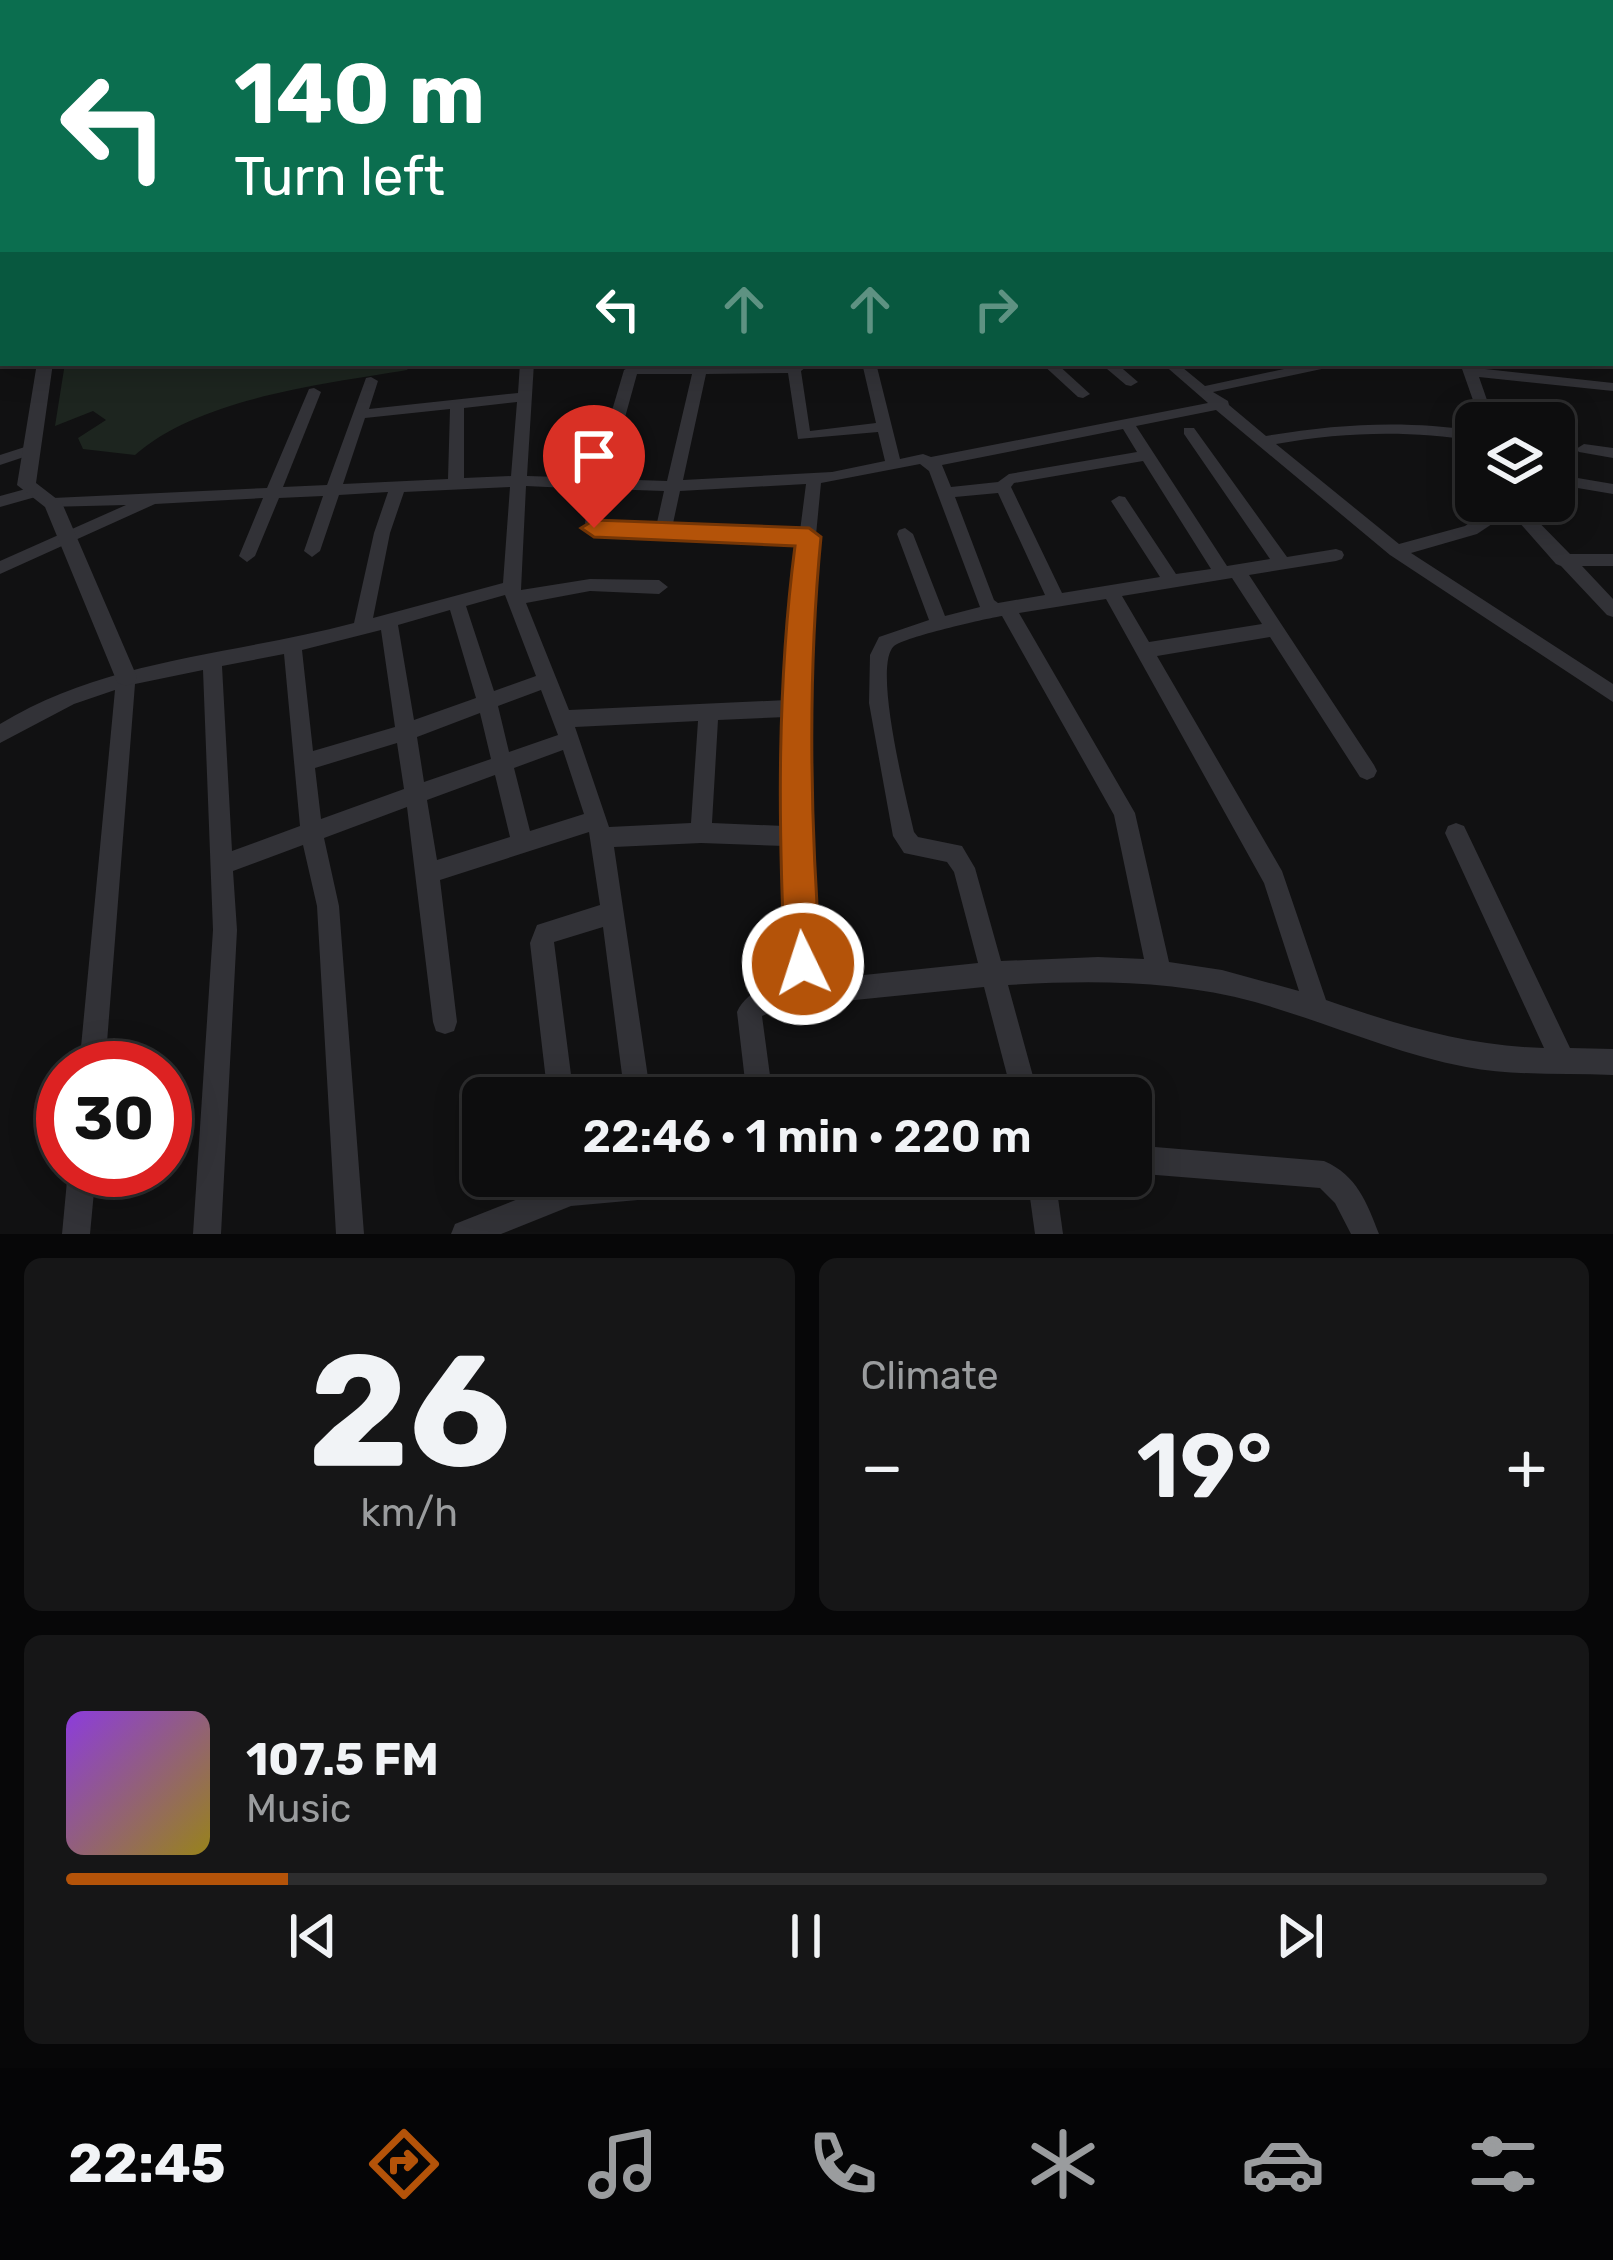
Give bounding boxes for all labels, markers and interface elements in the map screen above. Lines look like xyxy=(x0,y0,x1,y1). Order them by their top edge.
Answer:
text: 140 m xyxy=(234,44,485,144)
icon: left xyxy=(36,48,192,204)
text: Turn left xyxy=(234,145,445,209)
icon: left xyxy=(585,276,651,342)
icon: ahead xyxy=(711,276,777,342)
icon: ahead xyxy=(837,276,903,342)
icon: right xyxy=(963,276,1029,342)
map controls xyxy=(1455,402,1575,522)
button: layers xyxy=(1455,402,1575,522)
pin xyxy=(543,405,645,528)
icon: arrive xyxy=(561,423,627,489)
position arrow xyxy=(740,901,866,1027)
speed limit sign: 30 xyxy=(36,1041,192,1197)
text: 22:46 · 1 min · 220 m xyxy=(582,1110,1032,1163)
text: 26 xyxy=(308,1319,511,1504)
text: Climate xyxy=(861,1353,999,1399)
text: 19° xyxy=(1137,1413,1273,1520)
text: − xyxy=(861,1427,903,1506)
text: + xyxy=(1506,1427,1547,1506)
text: km/h xyxy=(361,1490,458,1536)
text: 107.5 FM xyxy=(246,1733,439,1786)
text: Music xyxy=(246,1786,351,1832)
icon: previous xyxy=(280,1903,346,1969)
icon: pause xyxy=(773,1903,839,1969)
icon: next xyxy=(1267,1903,1333,1969)
icon: directions xyxy=(362,2122,446,2206)
icon: music xyxy=(581,2122,665,2206)
icon: phone xyxy=(801,2122,885,2206)
icon: climate xyxy=(1021,2122,1105,2206)
icon: car xyxy=(1241,2122,1325,2206)
icon: filters xyxy=(1461,2122,1545,2206)
text: 22:45 xyxy=(68,2132,226,2196)

